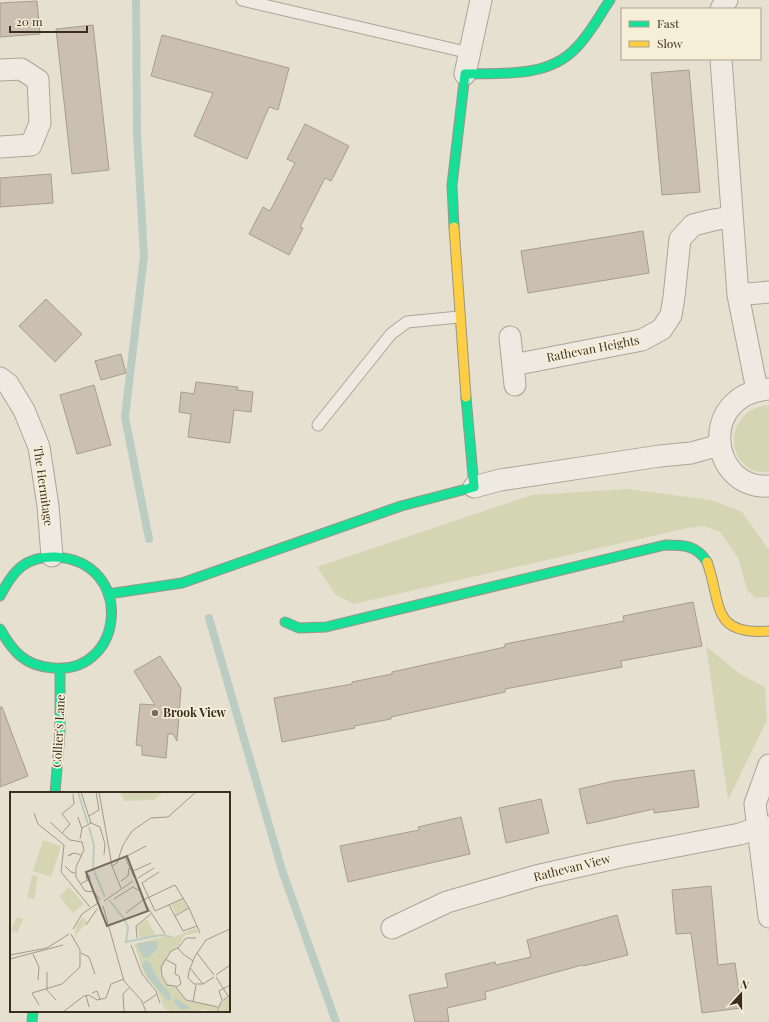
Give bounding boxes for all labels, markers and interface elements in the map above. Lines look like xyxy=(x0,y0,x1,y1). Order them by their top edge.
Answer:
scale bar xyxy=(10,8,87,34)
legend xyxy=(621,8,761,60)
text: 20 m xyxy=(16,13,43,29)
text: Fast xyxy=(657,15,680,31)
text: Slow xyxy=(657,35,683,51)
street label: Rathevan Heights xyxy=(545,331,641,365)
street label: The Hermitage xyxy=(30,445,58,527)
street label: Collier's Lane xyxy=(48,694,68,768)
place label: Brook View xyxy=(163,704,227,720)
marker: Brook View xyxy=(150,708,160,718)
inset map xyxy=(10,792,230,1012)
street label: Rathevan View xyxy=(532,850,613,884)
north arrow xyxy=(721,974,761,1014)
text: N xyxy=(738,976,751,993)

